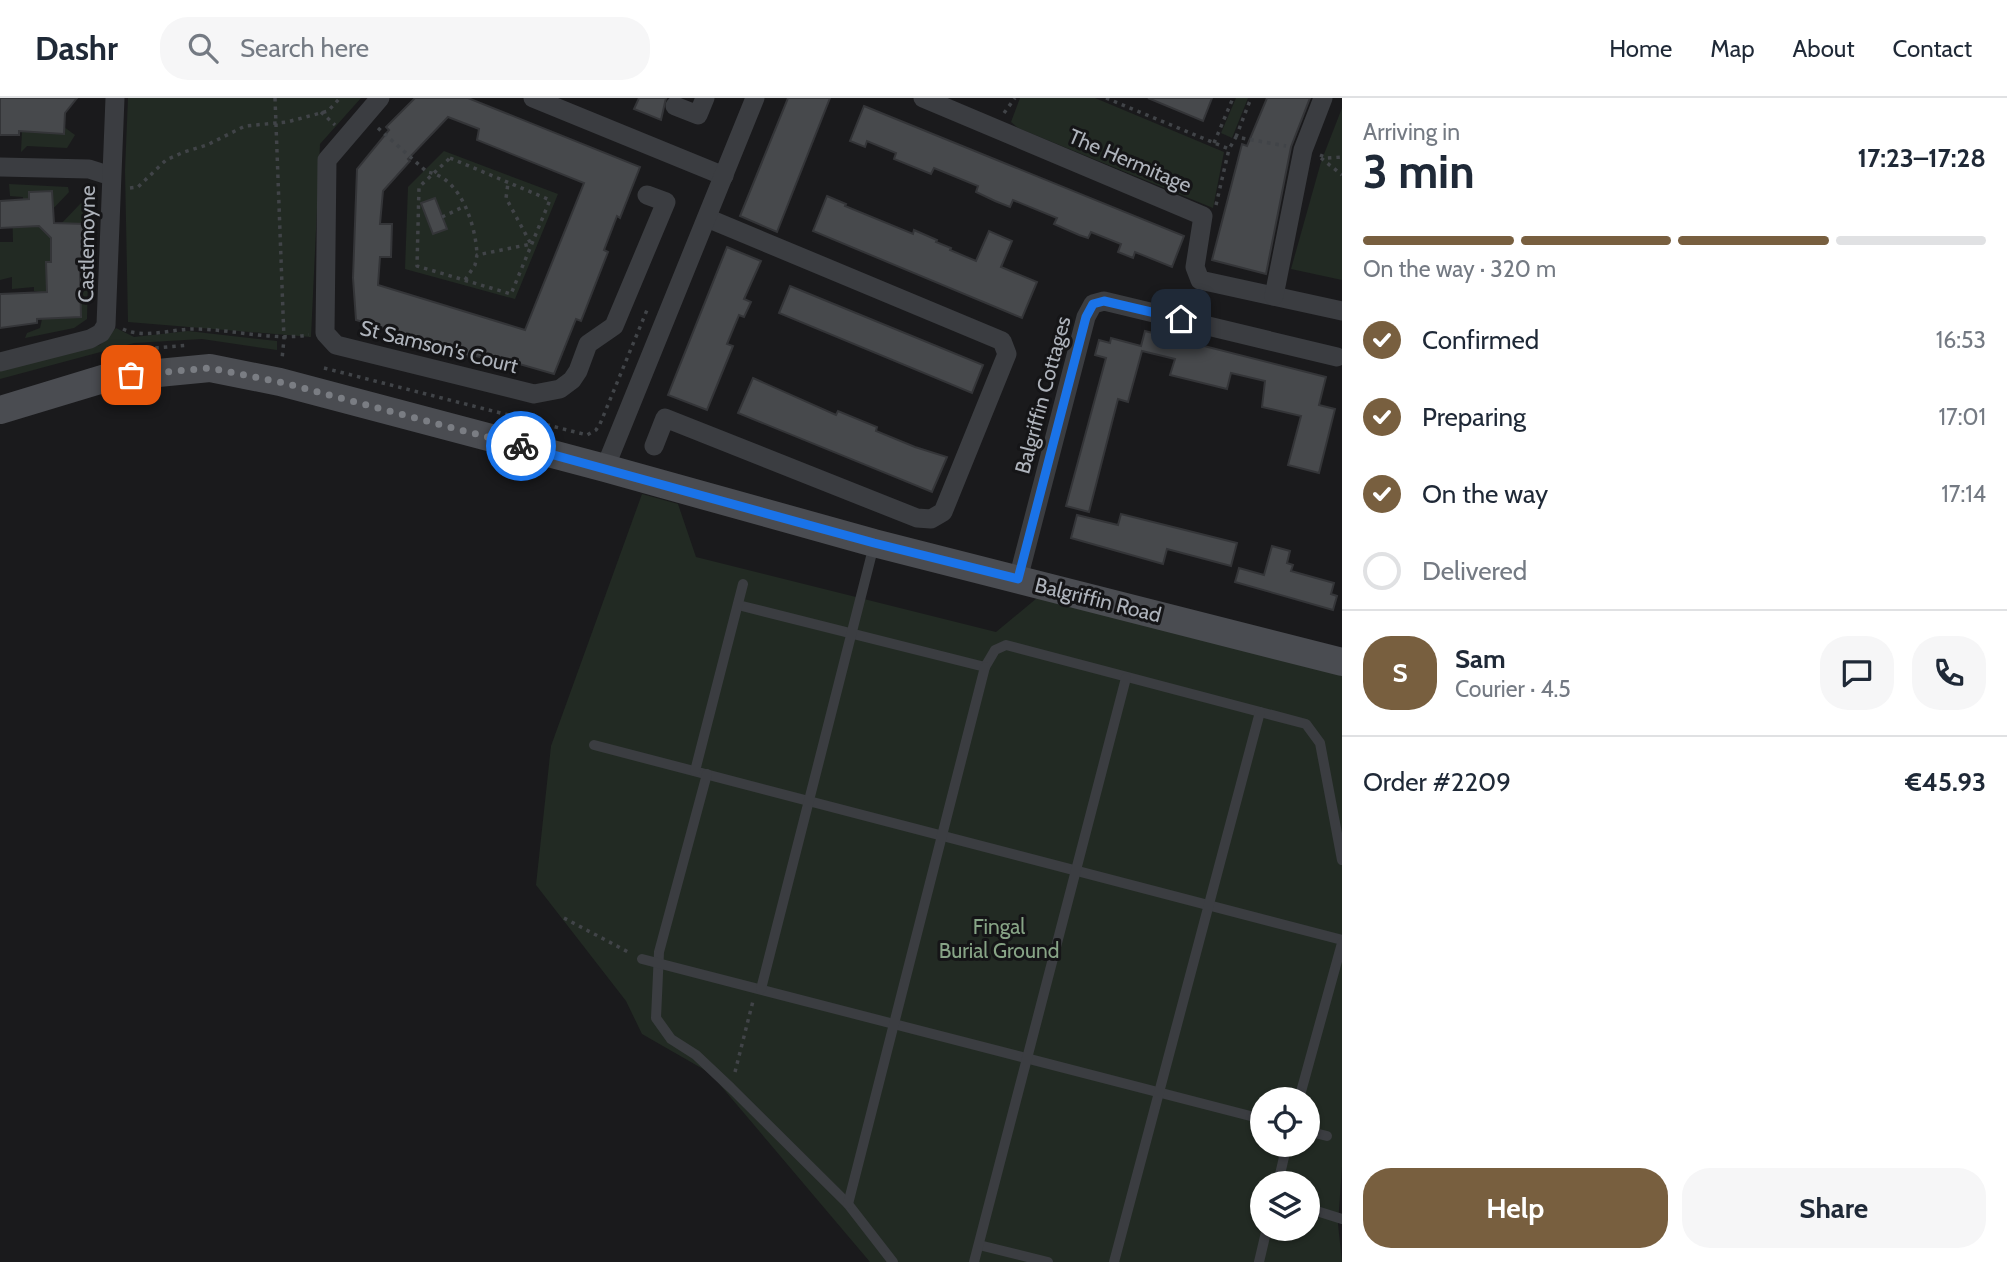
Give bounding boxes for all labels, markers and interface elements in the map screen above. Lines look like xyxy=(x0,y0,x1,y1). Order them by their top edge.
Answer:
search box xyxy=(160,17,650,80)
text: Dashr xyxy=(35,28,118,68)
icon: search xyxy=(184,29,222,67)
text: Search here xyxy=(240,32,369,64)
text: Home xyxy=(1609,34,1672,63)
text: Map xyxy=(1710,34,1755,63)
text: About xyxy=(1793,34,1855,63)
text: Contact xyxy=(1893,34,1972,63)
text: Arriving in xyxy=(1363,118,1460,146)
street label: The Hermitage xyxy=(1065,123,1196,198)
text: 17:23–17:28 xyxy=(1857,142,1986,174)
text: 3 min xyxy=(1363,144,1475,200)
street label: Castlemoyne xyxy=(73,185,100,303)
text: On the way · 320 m xyxy=(1363,255,1556,283)
pin xyxy=(1151,289,1211,349)
icon: home xyxy=(1162,300,1200,338)
street label: Balgriffin Cottages xyxy=(1009,313,1076,476)
street label: St Samson's Court xyxy=(358,315,521,378)
icon: check xyxy=(1363,321,1401,359)
text: Confirmed xyxy=(1422,324,1539,356)
text: 16:53 xyxy=(1936,326,1986,354)
pin xyxy=(101,345,161,405)
icon: bag xyxy=(112,356,150,394)
icon: check xyxy=(1363,398,1401,436)
text: Preparing xyxy=(1422,401,1526,433)
text: 17:01 xyxy=(1939,403,1986,431)
courier xyxy=(486,411,556,481)
icon: bike xyxy=(502,427,540,465)
icon: check xyxy=(1363,475,1401,513)
text: On the way xyxy=(1422,478,1548,510)
text: 17:14 xyxy=(1941,480,1986,508)
text: Delivered xyxy=(1422,555,1527,587)
street label: Balgriffin Road xyxy=(1032,572,1164,627)
button: chat xyxy=(1820,636,1894,710)
button: phone xyxy=(1912,636,1986,710)
text: Sam xyxy=(1455,643,1506,675)
text: S xyxy=(1392,657,1408,689)
text: Courier · 4.5 xyxy=(1455,675,1571,703)
text: Order #2209 xyxy=(1363,766,1511,798)
text: €45.93 xyxy=(1905,766,1986,798)
park label: Fingal Burial Ground xyxy=(939,914,1059,963)
map controls xyxy=(1250,1087,1320,1241)
button: locate xyxy=(1250,1087,1320,1157)
button: Help xyxy=(1363,1168,1668,1248)
button: Share xyxy=(1682,1168,1986,1248)
button: layers xyxy=(1250,1171,1320,1241)

